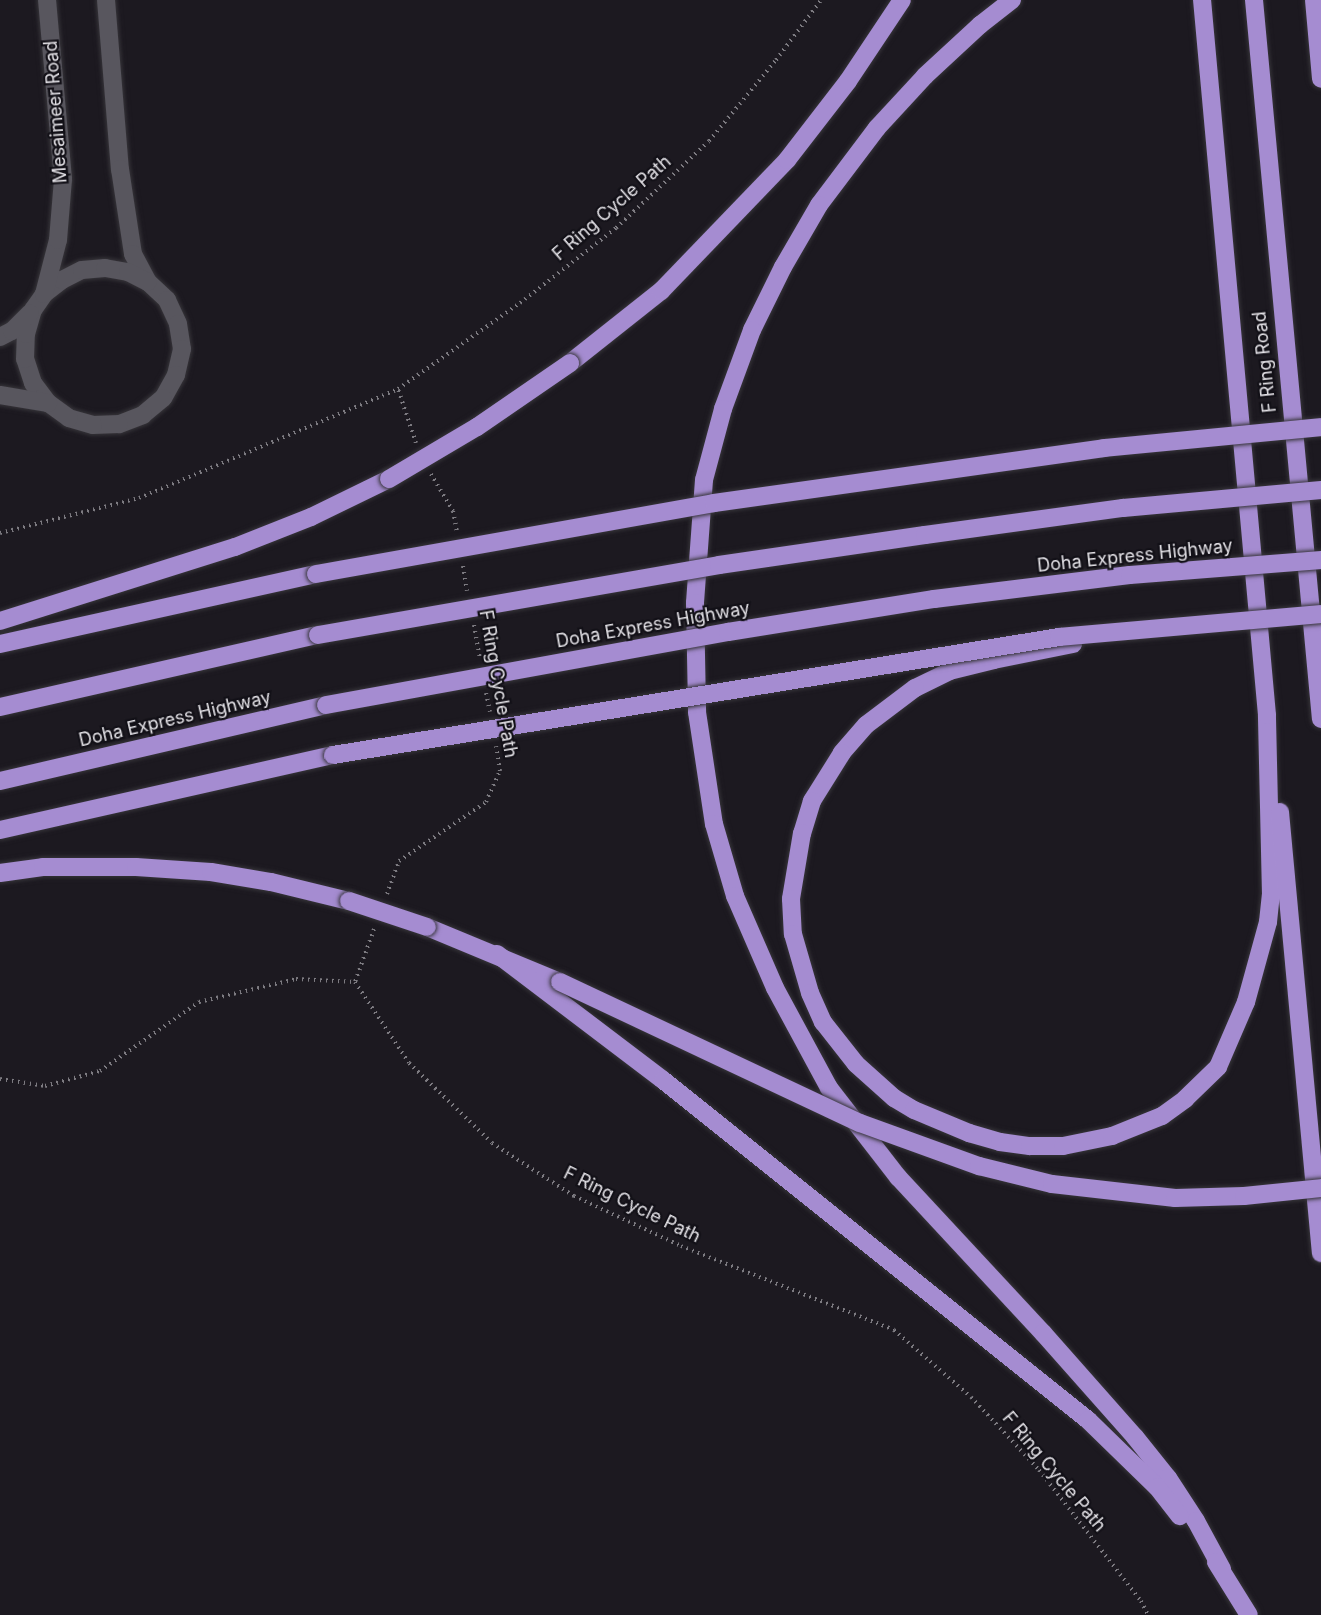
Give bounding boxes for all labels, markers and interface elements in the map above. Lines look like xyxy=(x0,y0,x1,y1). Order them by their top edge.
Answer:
street label: Mesaimeer Road xyxy=(40,40,72,184)
street label: F Ring Cycle Path xyxy=(548,151,676,265)
street label: F Ring Road xyxy=(1249,310,1281,414)
street label: Doha Express Highway xyxy=(1036,535,1234,577)
street label: Doha Express Highway xyxy=(554,597,752,653)
street label: F Ring Cycle Path xyxy=(474,608,522,760)
street label: Doha Express Highway xyxy=(77,686,273,752)
street label: F Ring Cycle Path xyxy=(560,1162,704,1248)
street label: F Ring Cycle Path xyxy=(998,1408,1110,1536)

